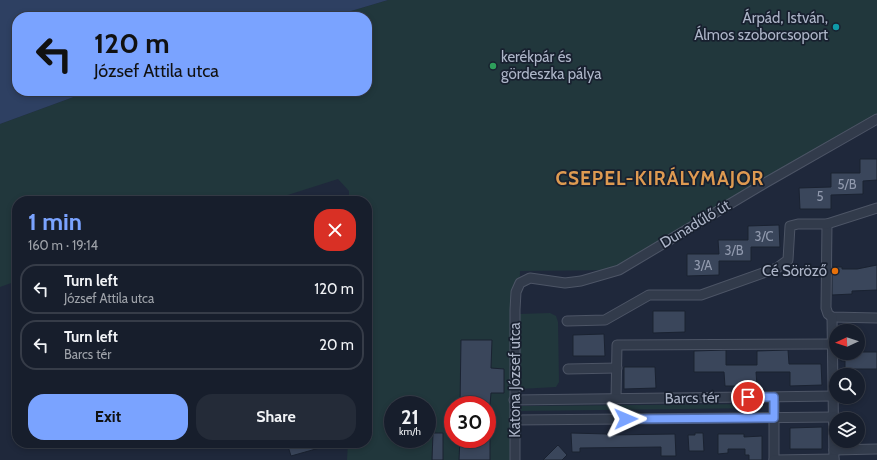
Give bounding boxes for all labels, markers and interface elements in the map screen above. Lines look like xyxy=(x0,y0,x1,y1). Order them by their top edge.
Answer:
place label: Árpád, István, Álmos szoborcsoport xyxy=(694,8,828,44)
marker: Árpád, István, Álmos szoborcsoport xyxy=(831,22,841,32)
text: 120 m xyxy=(94,26,170,60)
icon: left xyxy=(28,28,80,80)
place label: kerékpár és gördeszka pálya xyxy=(501,48,602,83)
text: József Attila utca xyxy=(94,60,219,82)
marker: kerékpár és gördeszka pálya xyxy=(488,61,498,71)
district label: CSEPEL-KIRÁLYMAJOR xyxy=(555,166,765,190)
house number: 5/B xyxy=(838,176,857,192)
house number: 5 xyxy=(816,188,824,204)
street label: Dunadűlő út xyxy=(657,196,733,252)
text: 1 min xyxy=(28,207,82,236)
button: close xyxy=(314,209,356,251)
house number: 3/C xyxy=(754,228,774,244)
text: 160 m · 19:14 xyxy=(28,237,98,253)
house number: 3/B xyxy=(725,242,744,258)
house number: 3/A xyxy=(694,257,712,273)
place label: Cé Söröző xyxy=(762,262,827,280)
marker: Cé Söröző xyxy=(830,266,840,276)
text: Turn left xyxy=(64,272,118,290)
icon: left xyxy=(30,278,52,300)
text: 120 m xyxy=(314,280,354,298)
text: József Attila utca xyxy=(64,290,154,306)
street label: Katona József utca xyxy=(506,321,524,438)
north arrow xyxy=(829,324,865,360)
map controls xyxy=(829,324,865,448)
text: Turn left xyxy=(64,328,118,346)
icon: left xyxy=(30,334,52,356)
text: 20 m xyxy=(319,336,354,354)
text: Barcs tér xyxy=(64,346,111,362)
button: search xyxy=(829,368,865,404)
pin xyxy=(731,380,765,414)
icon: arrive xyxy=(737,386,759,408)
street label: Barcs tér xyxy=(665,389,720,407)
button: Exit xyxy=(28,394,188,440)
button: Share xyxy=(196,394,356,440)
speed limit sign: 30 xyxy=(444,396,496,448)
position arrow xyxy=(605,398,647,440)
text: 21 xyxy=(401,405,419,429)
button: layers xyxy=(829,412,865,448)
text: km/h xyxy=(399,425,421,438)

